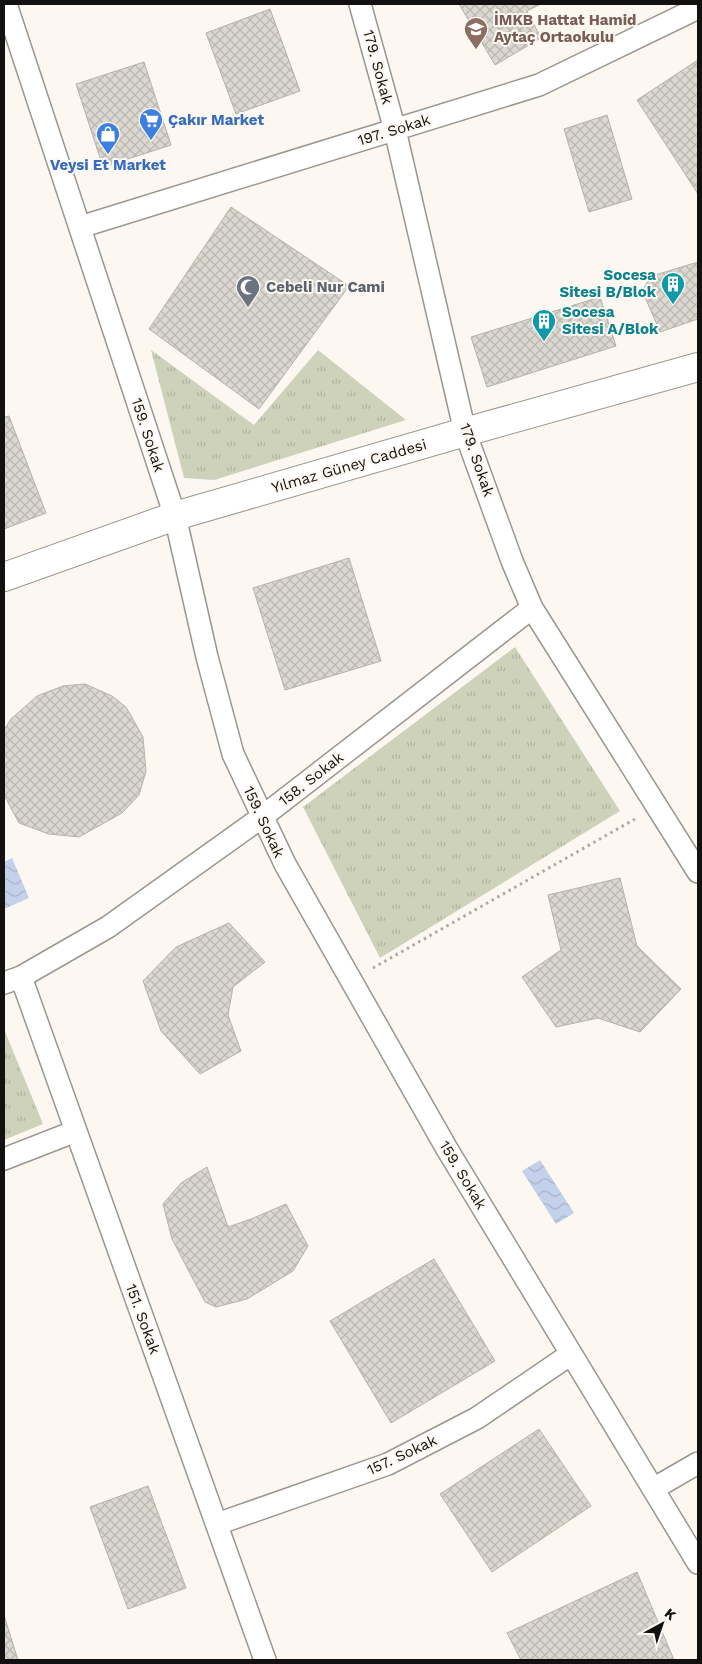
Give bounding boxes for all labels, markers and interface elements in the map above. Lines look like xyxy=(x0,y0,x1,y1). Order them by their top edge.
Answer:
place label: İMKB Hattat Hamid Aytaç Ortaokulu xyxy=(494,11,636,46)
school or university icon: İMKB Hattat Hamid Aytaç Ortaokulu xyxy=(463,16,489,50)
street label: 179. Sokak xyxy=(359,28,397,107)
supermarket icon: Çakır Market xyxy=(138,107,164,141)
street label: 197. Sokak xyxy=(356,110,433,150)
place label: Çakır Market xyxy=(168,111,264,129)
shop icon: Veysi Et Market xyxy=(95,121,121,155)
place label: Veysi Et Market xyxy=(50,156,166,174)
place label: Socesa Sitesi B/Blok xyxy=(560,266,657,301)
building icon: Socesa Sitesi B/Blok xyxy=(660,271,686,305)
mosque icon: Cebeli Nur Cami xyxy=(235,274,261,308)
place label: Cebeli Nur Cami xyxy=(266,278,385,296)
place label: Socesa Sitesi A/Blok xyxy=(562,303,659,338)
building icon: Socesa Sitesi A/Blok xyxy=(531,308,557,342)
street label: 159. Sokak xyxy=(128,396,169,475)
street label: 179. Sokak xyxy=(456,421,498,500)
street label: Yılmaz Güney Caddesi xyxy=(269,435,429,497)
street label: 158. Sokak xyxy=(275,748,347,810)
street label: 159. Sokak xyxy=(240,783,289,861)
street label: 159. Sokak xyxy=(436,1137,491,1213)
street label: 151. Sokak xyxy=(122,1281,164,1357)
street label: 157. Sokak xyxy=(364,1431,440,1479)
north arrow xyxy=(637,1599,687,1649)
text: K xyxy=(661,1605,679,1623)

